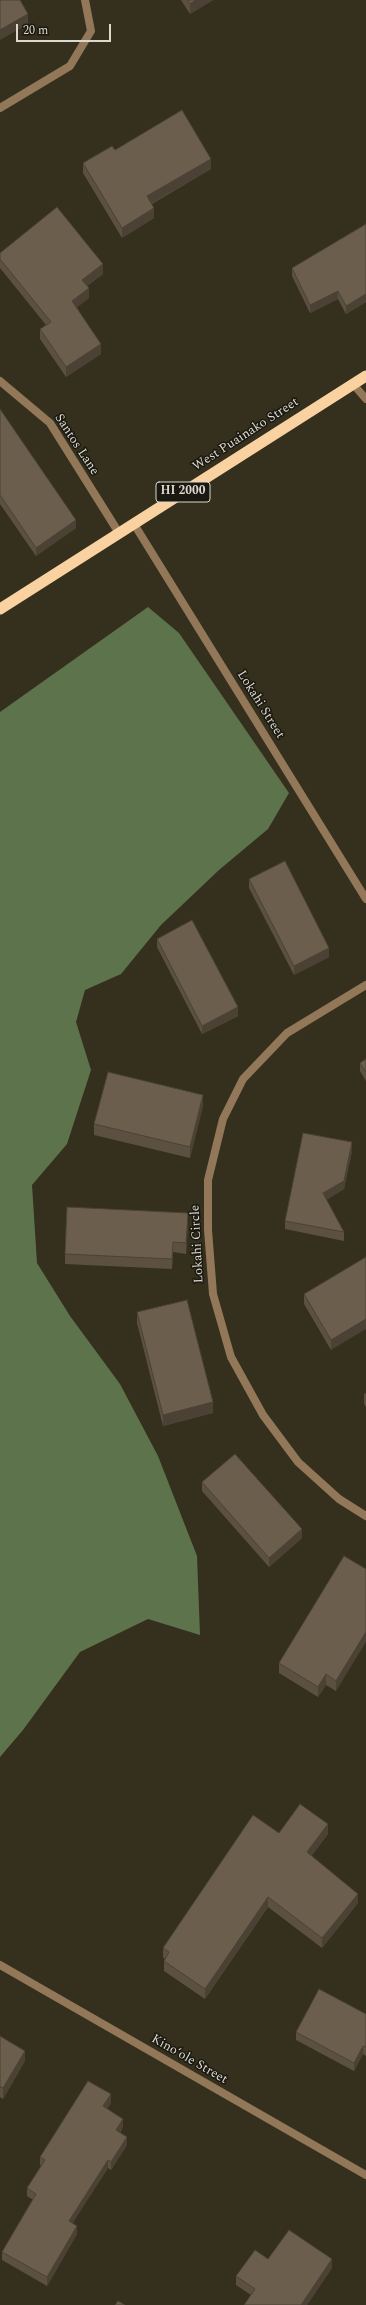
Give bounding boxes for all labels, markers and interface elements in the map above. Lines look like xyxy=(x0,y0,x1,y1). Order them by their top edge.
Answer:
scale bar xyxy=(18,16,113,42)
text: 20 m xyxy=(23,21,48,40)
street label: West Puainako Street xyxy=(190,395,302,475)
street label: Santos Lane xyxy=(50,411,102,479)
road number: HI 2000 xyxy=(156,482,210,502)
street label: Lokahi Street xyxy=(233,668,287,742)
street label: Lokahi Circle xyxy=(188,1204,208,1284)
street label: Kinoʻole Street xyxy=(148,2032,230,2088)

